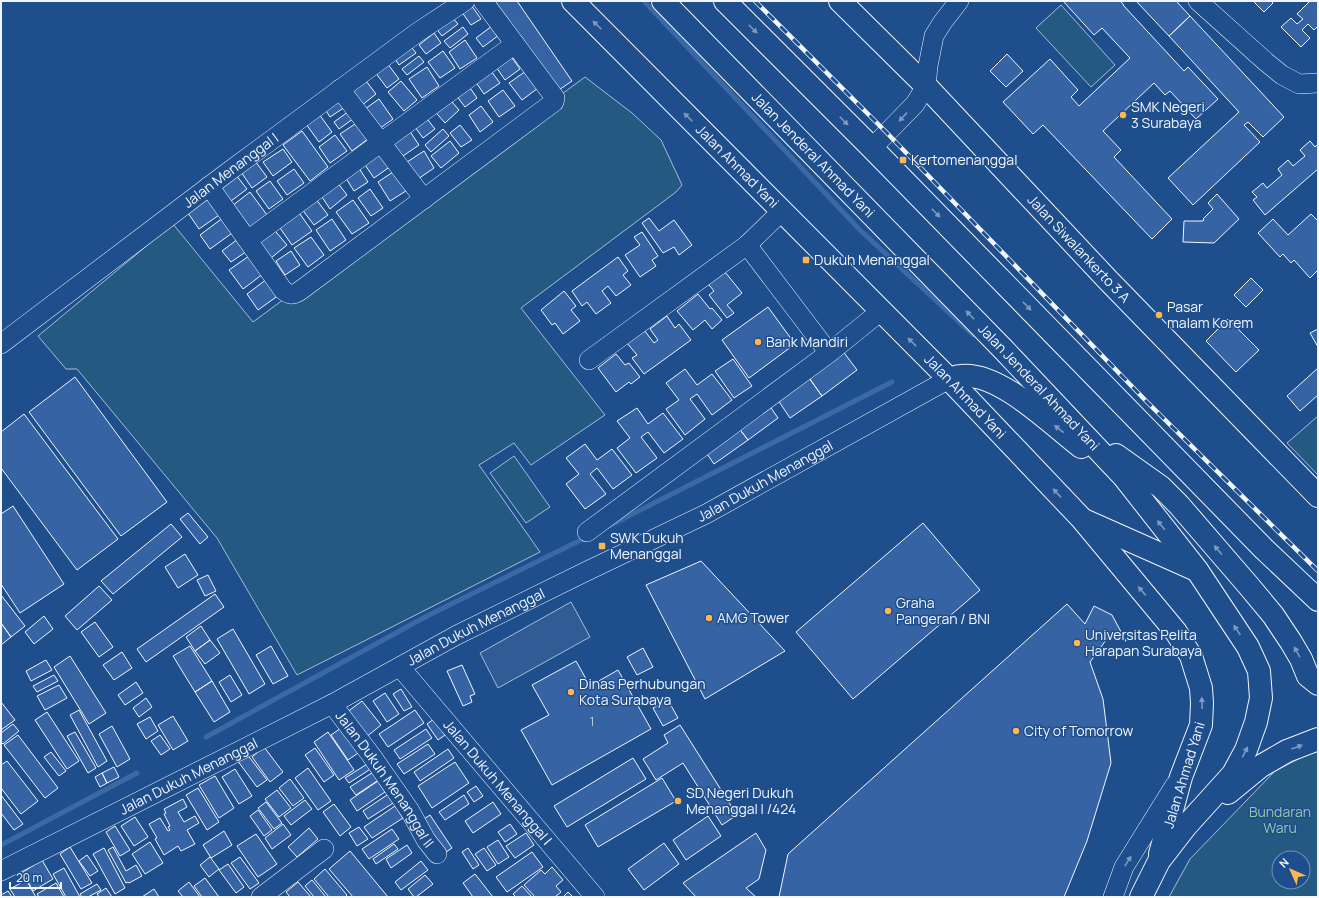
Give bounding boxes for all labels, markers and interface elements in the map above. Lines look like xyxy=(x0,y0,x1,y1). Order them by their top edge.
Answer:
one-way arrow xyxy=(592,20,602,30)
one-way arrow xyxy=(748,24,758,34)
street label: Jalan Jenderal Ahmad Yani xyxy=(748,88,879,221)
place label: SMK Negeri 3 Surabaya xyxy=(1131,97,1205,132)
marker: SMK Negeri 3 Surabaya xyxy=(1118,110,1128,120)
one-way arrow xyxy=(683,112,693,122)
one-way arrow xyxy=(898,112,908,122)
one-way arrow xyxy=(840,116,849,126)
street label: Jalan Ahmad Yani xyxy=(692,120,783,212)
street label: Jalan Menanggal I xyxy=(179,128,282,212)
place label: Kertomenanggal xyxy=(911,150,1017,169)
marker: Kertomenanggal xyxy=(898,155,908,165)
street label: Jalan Siwalankerto 3 A xyxy=(1024,190,1135,306)
one-way arrow xyxy=(931,208,941,218)
place label: Dukuh Menanggal xyxy=(814,250,930,269)
marker: Dukuh Menanggal xyxy=(801,255,811,265)
place label: Pasar malam Korem xyxy=(1167,297,1253,332)
one-way arrow xyxy=(1022,301,1031,311)
one-way arrow xyxy=(965,310,975,320)
marker: Pasar malam Korem xyxy=(1154,310,1164,320)
street label: Jalan Jenderal Ahmad Yani xyxy=(974,319,1104,455)
place label: Bank Mandiri xyxy=(766,332,848,351)
marker: Bank Mandiri xyxy=(753,337,763,347)
one-way arrow xyxy=(907,337,917,347)
street label: Jalan Ahmad Yani xyxy=(920,350,1011,443)
one-way arrow xyxy=(1053,425,1064,434)
street label: Jalan Dukuh Menanggal xyxy=(694,435,836,526)
one-way arrow xyxy=(1052,488,1062,498)
one-way arrow xyxy=(1157,519,1166,530)
place label: SWK Dukuh Menanggal xyxy=(610,528,684,563)
marker: SWK Dukuh Menanggal xyxy=(597,541,607,551)
one-way arrow xyxy=(1213,544,1222,555)
street label: Jalan Dukuh Menanggal xyxy=(403,583,548,670)
one-way arrow xyxy=(1137,586,1146,596)
place label: Graha Pangeran / BNI xyxy=(896,593,990,628)
marker: Graha Pangeran / BNI xyxy=(883,606,893,616)
place label: AMG Tower xyxy=(717,608,789,627)
marker: AMG Tower xyxy=(704,613,714,623)
place label: Universitas Pelita Harapan Surabaya xyxy=(1085,625,1202,660)
one-way arrow xyxy=(1233,625,1241,636)
marker: Universitas Pelita Harapan Surabaya xyxy=(1072,638,1082,648)
one-way arrow xyxy=(1294,646,1301,658)
place label: Dinas Perhubungan Kota Surabaya xyxy=(579,674,706,709)
marker: Dinas Perhubungan Kota Surabaya xyxy=(566,687,576,697)
one-way arrow xyxy=(1199,696,1205,709)
street label: Jalan Dukuh Menanggal II xyxy=(332,707,438,851)
house number: 1 xyxy=(590,713,594,730)
street label: Jalan Dukuh Menanggal I xyxy=(440,715,557,848)
street label: Jalan Ahmad Yani xyxy=(1158,719,1209,830)
place label: City of Tomorrow xyxy=(1024,721,1133,740)
marker: City of Tomorrow xyxy=(1011,726,1021,736)
street label: Jalan Dukuh Menanggal xyxy=(116,733,261,819)
one-way arrow xyxy=(1292,744,1304,750)
one-way arrow xyxy=(1242,746,1248,758)
place label: SD Negeri Dukuh Menanggal I /424 xyxy=(686,783,796,818)
marker: SD Negeri Dukuh Menanggal I /424 xyxy=(673,796,683,806)
park label: Bundaran Waru xyxy=(1249,802,1311,837)
north arrow xyxy=(1271,850,1311,890)
text: N xyxy=(1275,854,1292,871)
one-way arrow xyxy=(1124,855,1131,867)
scale bar xyxy=(10,864,61,890)
text: 20 m xyxy=(16,869,43,886)

